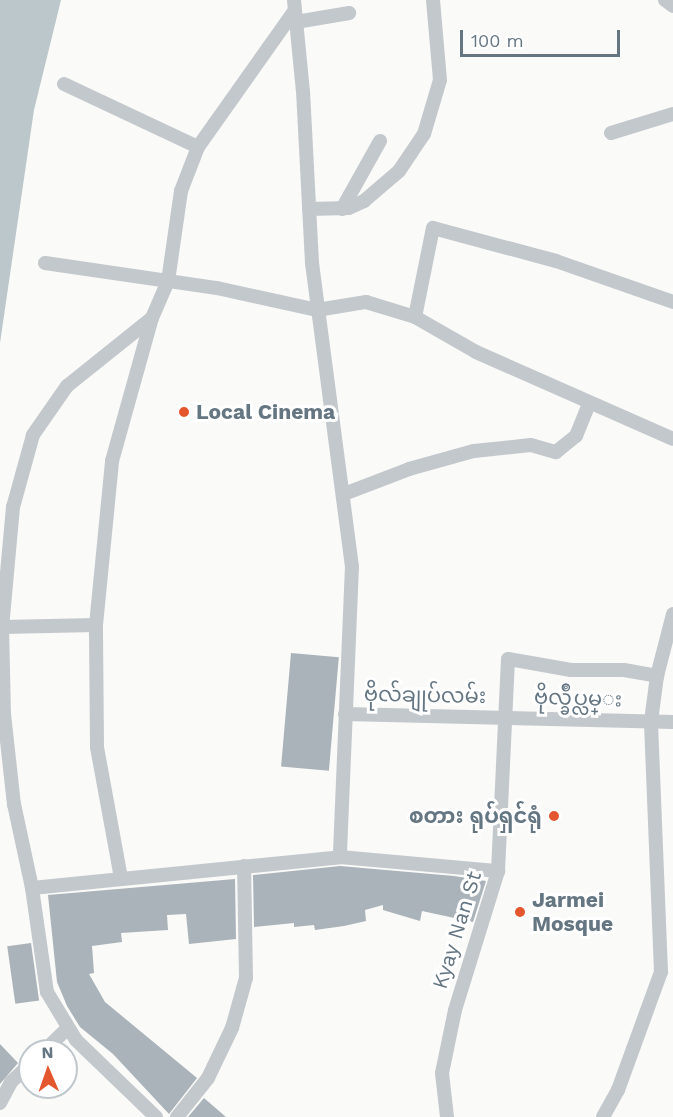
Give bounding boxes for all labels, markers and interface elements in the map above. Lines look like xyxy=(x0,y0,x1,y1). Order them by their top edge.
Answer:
scale bar xyxy=(463,18,624,56)
text: 100 m xyxy=(471,30,524,51)
place label: Local Cinema xyxy=(196,399,336,425)
marker: Local Cinema xyxy=(177,405,191,419)
street label: ဗိုလ်ချုပ်လမ်း xyxy=(364,681,486,709)
street label: ဗိုလ္ခ်ဳပ္လမ္း xyxy=(534,684,622,712)
place label: စတား ရုပ်ရှင်ရုံ xyxy=(409,803,542,829)
marker: စတား ရုပ်ရှင်ရုံ xyxy=(547,809,561,823)
street label: Kyay Nan St xyxy=(427,868,487,992)
place label: Jarmei Mosque xyxy=(532,887,613,937)
marker: Jarmei Mosque xyxy=(513,905,527,919)
north arrow xyxy=(18,1039,78,1099)
text: N xyxy=(41,1043,54,1062)

